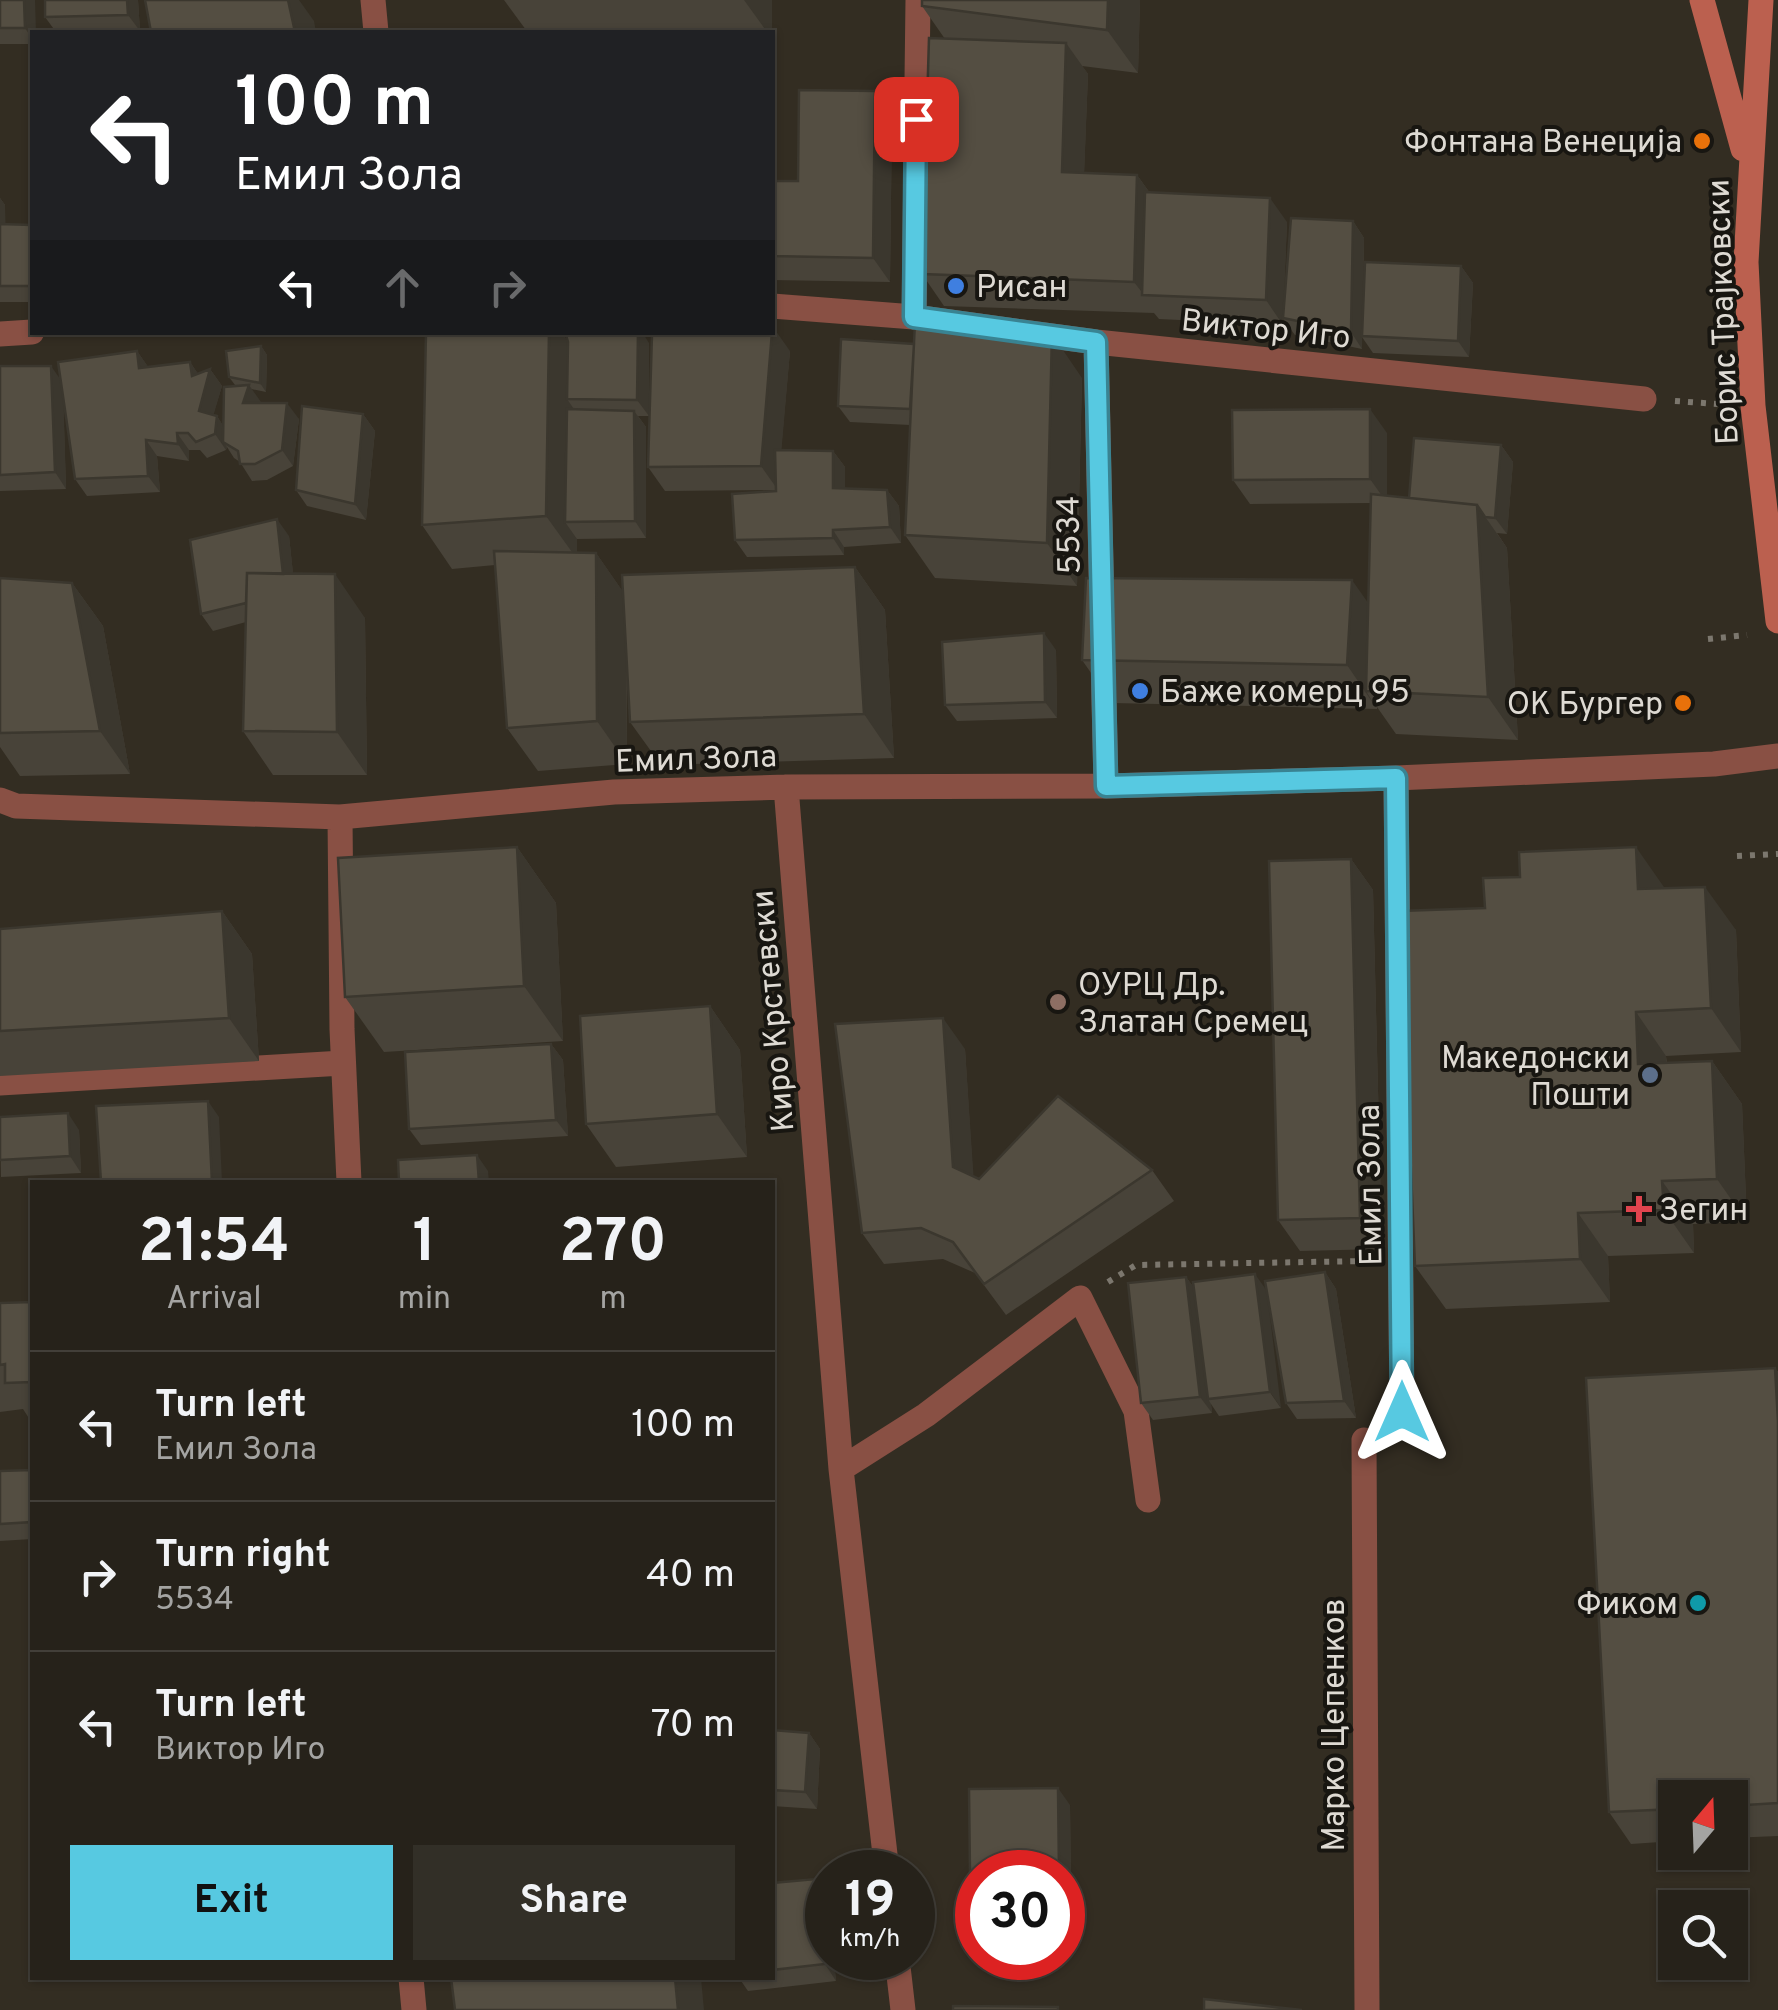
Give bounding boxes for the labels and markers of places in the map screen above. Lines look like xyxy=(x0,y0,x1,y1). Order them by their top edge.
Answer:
pin xyxy=(874,77,959,162)
place label: Фонтана Венеција xyxy=(1404,124,1682,164)
marker: Фонтана Венеција xyxy=(1691,130,1713,152)
place label: Рисан xyxy=(976,269,1067,309)
marker: Рисан xyxy=(945,275,967,297)
place label: Баже комерц 95 xyxy=(1160,674,1410,714)
marker: Баже комерц 95 xyxy=(1129,680,1151,702)
place label: ОК Бургер xyxy=(1507,686,1663,726)
marker: ОК Бургер xyxy=(1672,692,1694,714)
place label: ОУРЦ Др. Златан Сремец xyxy=(1078,967,1308,1044)
marker: ОУРЦ Др. Златан Сремец xyxy=(1047,991,1069,1013)
place label: Македонски Пошти xyxy=(1441,1040,1630,1117)
marker: Македонски Пошти xyxy=(1639,1064,1661,1086)
place label: Зегин xyxy=(1659,1192,1748,1232)
marker: Зегин xyxy=(1628,1198,1650,1220)
place label: Фиком xyxy=(1576,1586,1678,1626)
marker: Фиком xyxy=(1687,1592,1709,1614)

